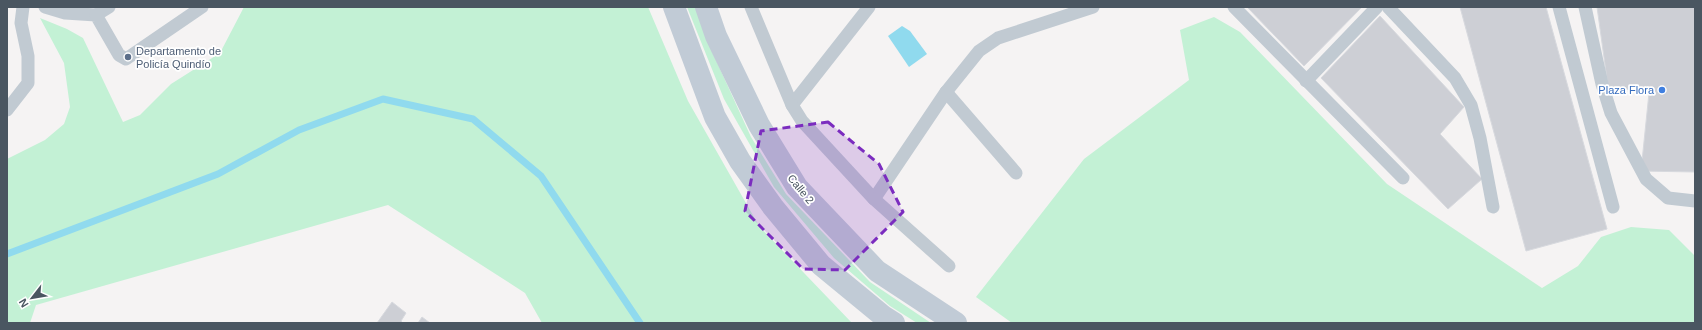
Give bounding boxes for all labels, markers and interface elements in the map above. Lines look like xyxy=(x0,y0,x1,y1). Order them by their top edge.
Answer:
place label: Departamento de Policía Quindío xyxy=(136,45,221,70)
marker: Departamento de Policía Quindío xyxy=(123,52,133,62)
place label: Plaza Flora xyxy=(1598,84,1655,96)
marker: Plaza Flora xyxy=(1657,85,1667,95)
street label: Calle 2 xyxy=(786,172,816,206)
north arrow xyxy=(12,278,52,318)
text: N xyxy=(16,297,31,310)

